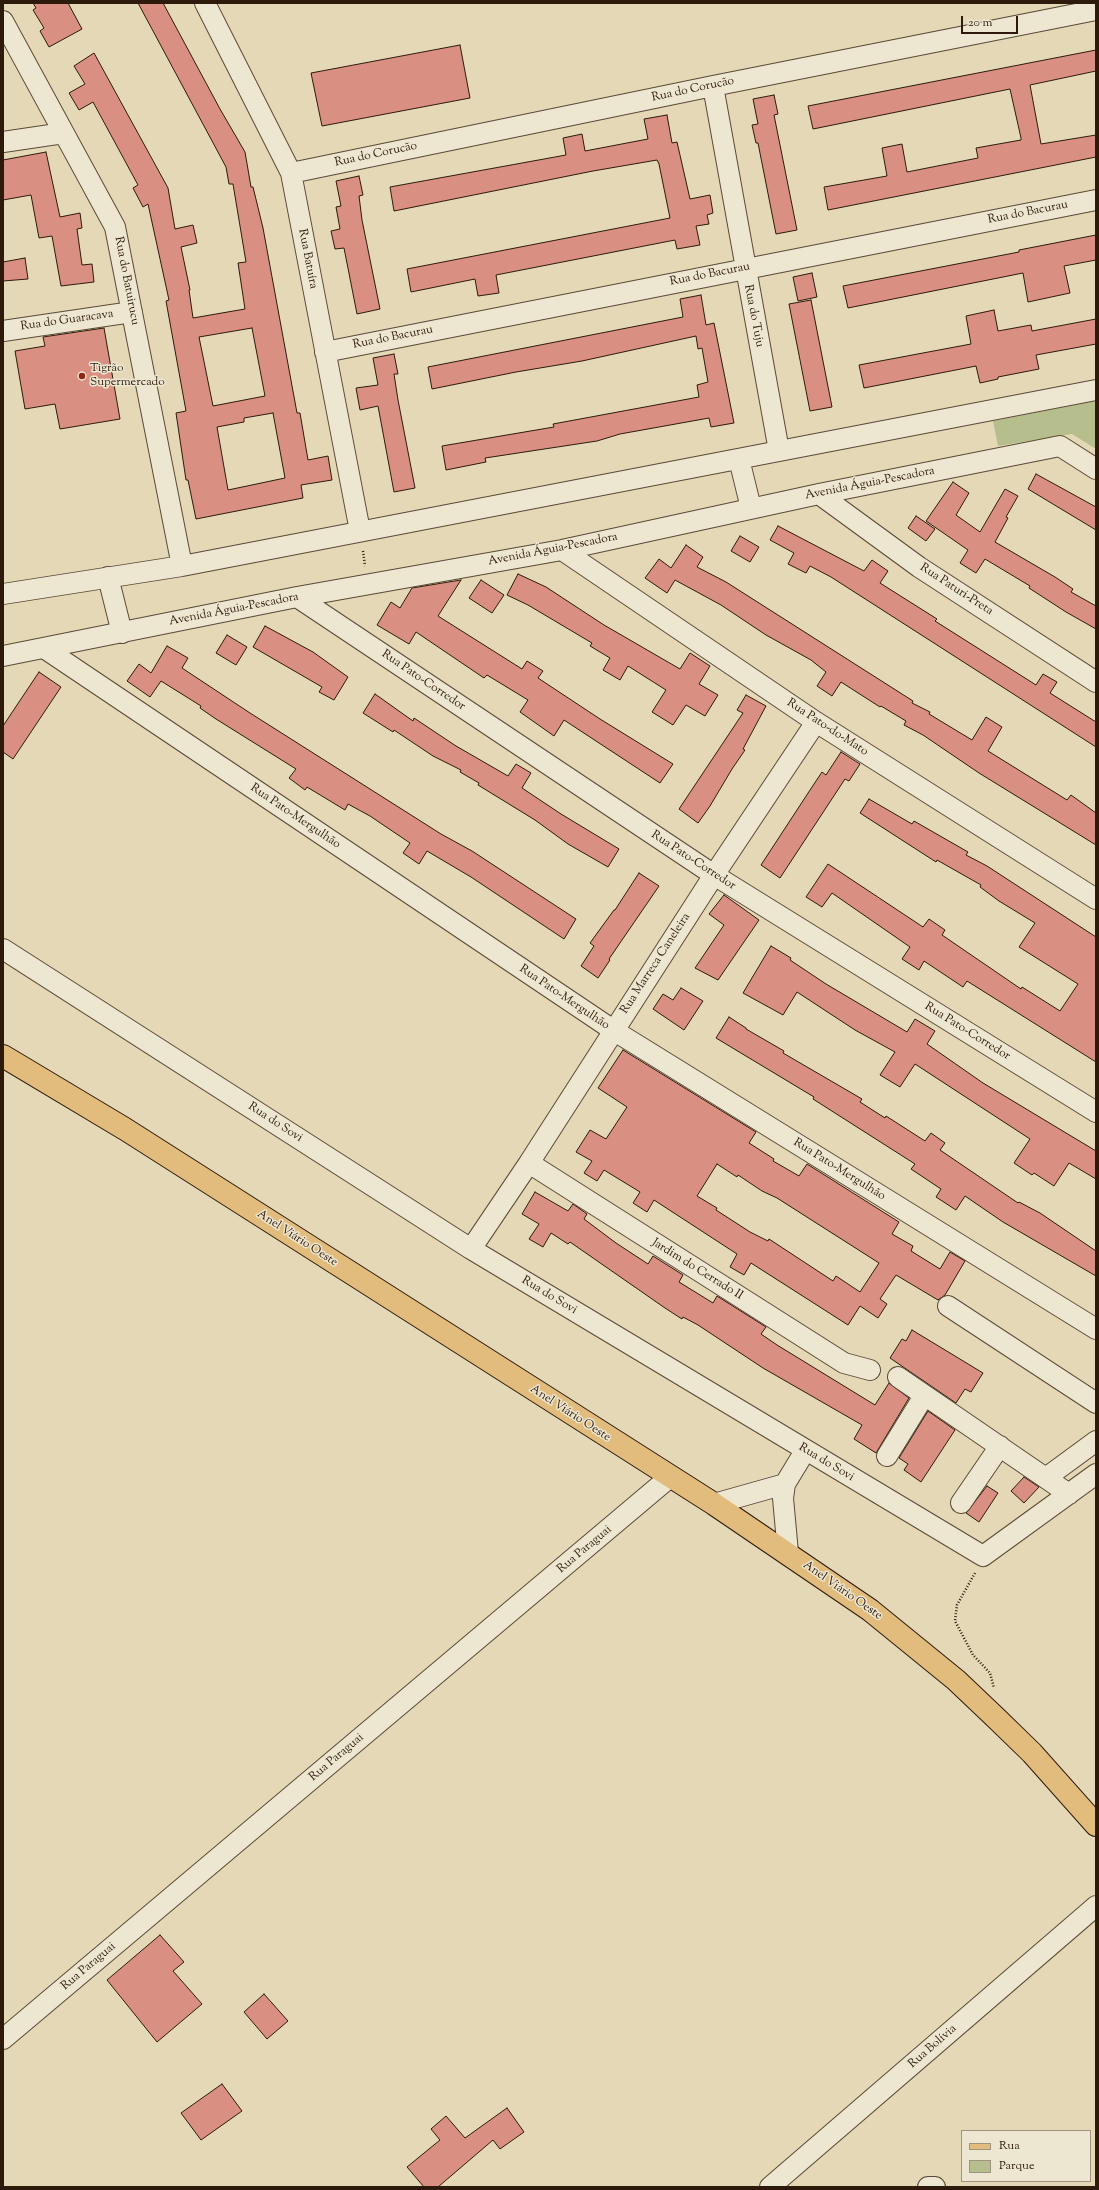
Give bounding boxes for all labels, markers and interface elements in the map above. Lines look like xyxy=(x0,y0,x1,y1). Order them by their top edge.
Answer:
scale bar xyxy=(963,8,1020,34)
text: 20 m xyxy=(968,14,992,32)
street label: Rua do Corucão xyxy=(651,74,735,106)
street label: Rua do Corucão xyxy=(334,139,418,171)
street label: Rua do Bacurau xyxy=(987,198,1069,228)
street label: Rua Batuíra xyxy=(294,228,320,290)
street label: Rua do Batuirucu xyxy=(110,235,142,327)
street label: Rua do Bacurau xyxy=(669,260,751,290)
street label: Rua do Tuju xyxy=(740,283,766,349)
street label: Rua do Guaracava xyxy=(20,307,114,335)
street label: Rua do Bacurau xyxy=(352,323,434,353)
place label: Tigrão Supermercado xyxy=(90,362,165,390)
marker: Tigrão Supermercado xyxy=(77,371,87,381)
street label: Avenida Águia-Pescadora xyxy=(804,464,936,504)
street label: Avenida Águia-Pescadora xyxy=(487,530,619,570)
street label: Rua Paturi-Preta xyxy=(917,561,995,619)
street label: Avenida Águia-Pescadora xyxy=(168,590,300,630)
street label: Rua Pato-Corredor xyxy=(378,648,468,714)
street label: Rua Pato-do-Mato xyxy=(784,696,870,760)
street label: Rua Pato-Mergulhão xyxy=(247,781,343,853)
street label: Rua Pato-Corredor xyxy=(648,828,738,894)
street label: Rua Marreca Caneleira xyxy=(618,911,694,1017)
street label: Rua Pato-Mergulhão xyxy=(516,962,612,1034)
street label: Rua Pato-Corredor xyxy=(922,1000,1012,1064)
street label: Rua do Sovi xyxy=(245,1100,305,1146)
street label: Rua Pato-Mergulhão xyxy=(790,1136,888,1204)
street label: Anel Viário Oeste xyxy=(254,1208,340,1270)
street label: Jardim do Cerrado II xyxy=(649,1236,745,1304)
street label: Rua do Sovi xyxy=(519,1274,579,1318)
street label: Anel Viário Oeste xyxy=(527,1383,613,1445)
street label: Rua do Sovi xyxy=(796,1441,856,1485)
street label: Rua Paraguai xyxy=(555,1523,615,1577)
street label: Anel Viário Oeste xyxy=(800,1558,884,1624)
street label: Rua Paraguai xyxy=(307,1731,367,1785)
street label: Rua Paraguai xyxy=(59,1940,119,1994)
street label: Rua Bolívia xyxy=(906,2022,960,2072)
legend xyxy=(961,2130,1091,2182)
text: Rua xyxy=(999,2137,1020,2155)
text: Parque xyxy=(999,2157,1035,2175)

